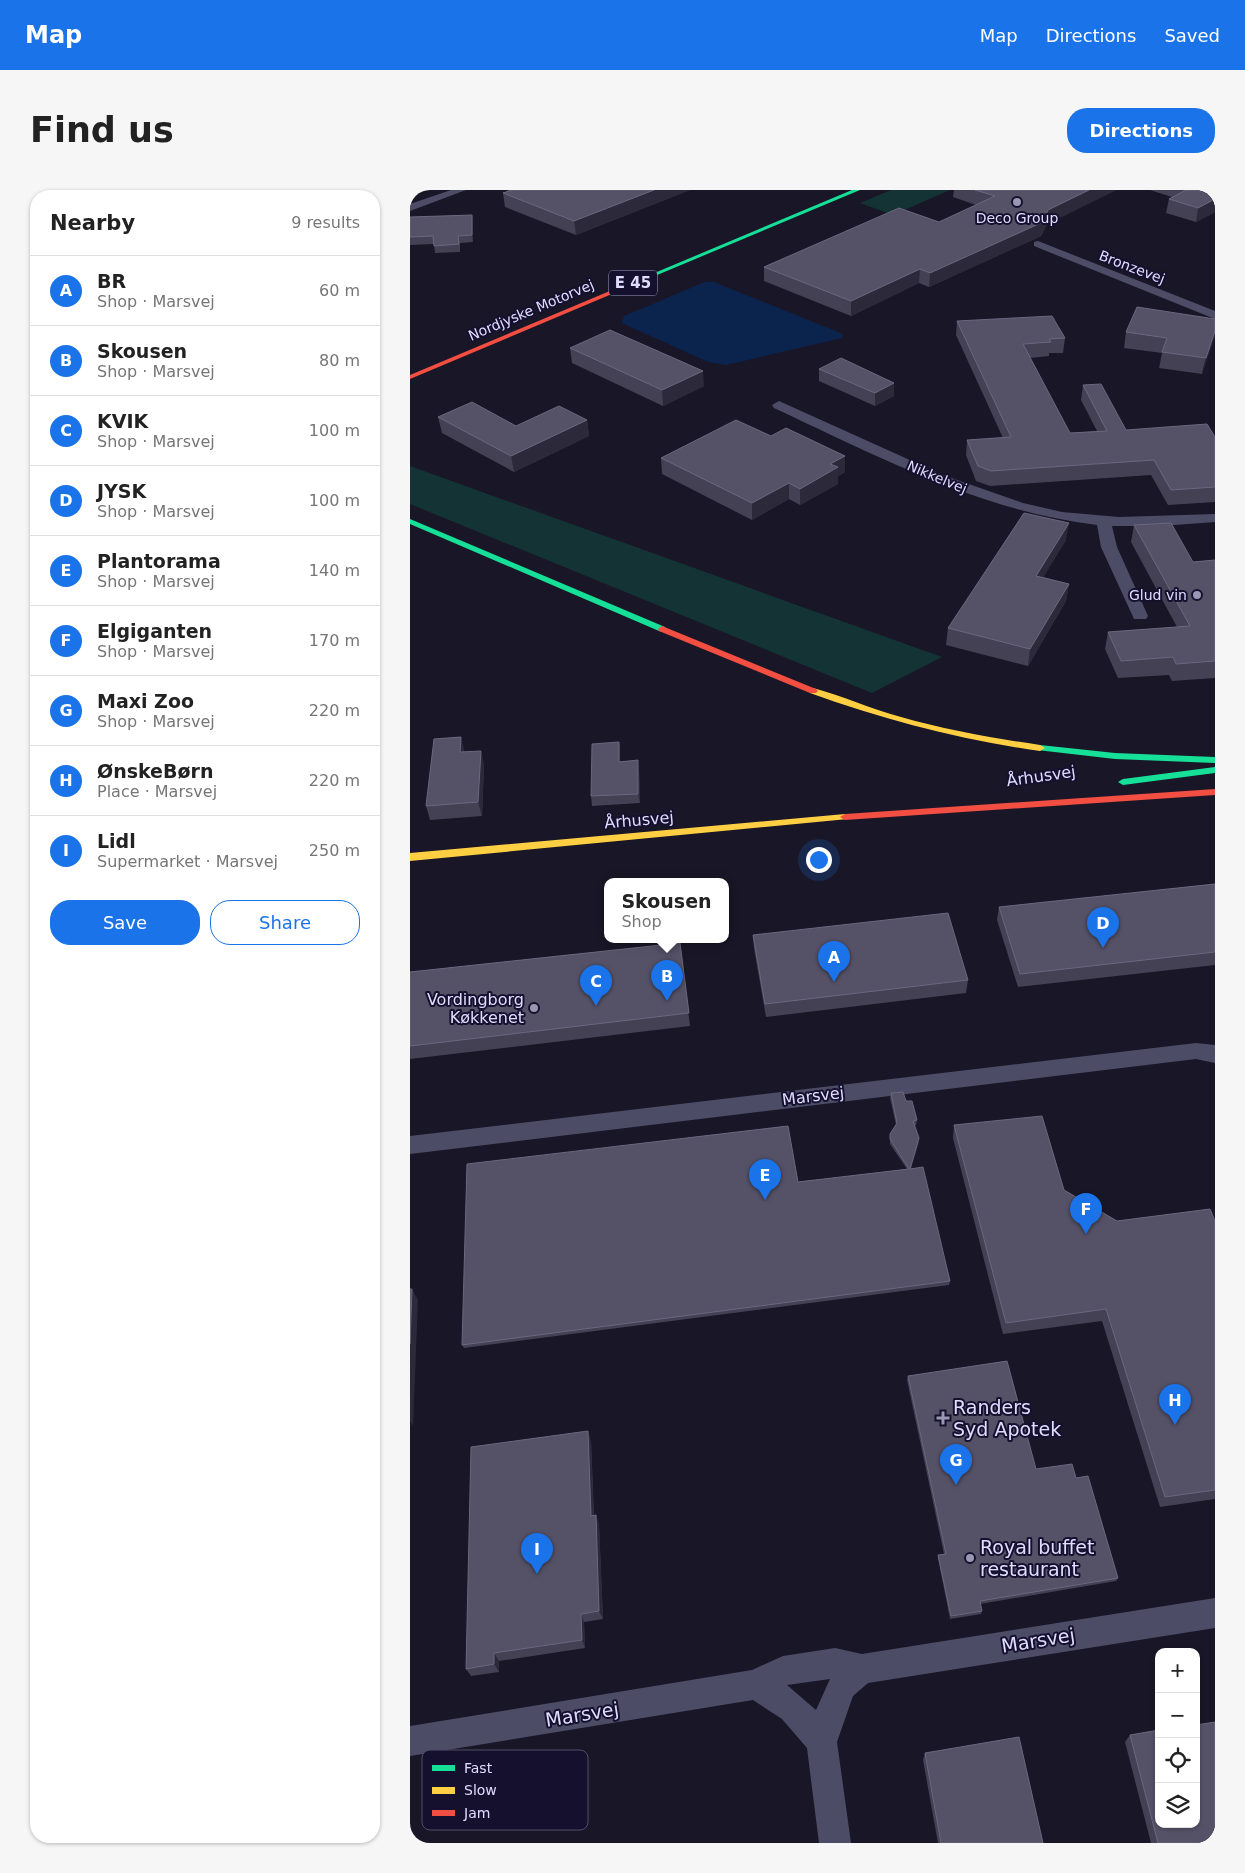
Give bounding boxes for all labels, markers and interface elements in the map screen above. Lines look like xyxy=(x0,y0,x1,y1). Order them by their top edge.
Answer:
text: Map xyxy=(25,21,82,49)
text: Map xyxy=(980,25,1018,46)
text: Directions xyxy=(1046,25,1136,46)
text: Saved xyxy=(1164,25,1220,46)
button: Directions xyxy=(1067,108,1215,153)
text: Find us xyxy=(30,110,174,150)
marker: Deco Group xyxy=(1011,196,1023,208)
place label: Deco Group xyxy=(976,210,1058,226)
text: Nearby xyxy=(50,211,135,235)
text: 9 results xyxy=(291,213,360,232)
street label: Bronzevej xyxy=(1097,247,1167,287)
text: BR xyxy=(97,270,126,292)
road number: E 45 xyxy=(609,270,657,296)
street label: Nordjyske Motorvej xyxy=(466,276,596,344)
text: A xyxy=(60,281,72,300)
text: 60 m xyxy=(319,281,360,300)
text: Shop · Marsvej xyxy=(97,292,215,311)
text: Skousen xyxy=(97,340,187,362)
text: B xyxy=(60,351,72,370)
text: 80 m xyxy=(319,351,360,370)
text: Shop · Marsvej xyxy=(97,362,215,381)
text: KVIK xyxy=(97,410,148,432)
text: C xyxy=(60,421,72,440)
text: 100 m xyxy=(309,421,360,440)
text: Shop · Marsvej xyxy=(97,432,215,451)
street label: Nikkelvej xyxy=(905,457,969,497)
text: JYSK xyxy=(97,480,146,502)
text: D xyxy=(59,491,73,510)
text: 100 m xyxy=(309,491,360,510)
text: Shop · Marsvej xyxy=(97,502,215,521)
text: Plantorama xyxy=(97,550,221,572)
text: E xyxy=(61,561,71,580)
text: 140 m xyxy=(309,561,360,580)
text: Shop · Marsvej xyxy=(97,572,215,591)
place label: Glud vin xyxy=(1129,587,1187,603)
marker: Glud vin xyxy=(1191,589,1203,601)
text: Elgiganten xyxy=(97,620,212,642)
text: F xyxy=(61,631,71,650)
text: 170 m xyxy=(309,631,360,650)
text: Shop · Marsvej xyxy=(97,642,215,661)
text: Maxi Zoo xyxy=(97,690,194,712)
text: G xyxy=(59,701,73,720)
text: 220 m xyxy=(309,701,360,720)
text: Shop · Marsvej xyxy=(97,712,215,731)
text: ØnskeBørn xyxy=(97,760,213,782)
street label: Århusvej xyxy=(1005,762,1077,790)
text: H xyxy=(59,771,73,790)
text: 220 m xyxy=(309,771,360,790)
text: Place · Marsvej xyxy=(97,782,217,801)
street label: Århusvej xyxy=(603,808,675,832)
text: Lidl xyxy=(97,830,136,852)
text: I xyxy=(63,841,69,860)
text: 250 m xyxy=(309,841,360,860)
your location xyxy=(806,847,832,873)
text: Supermarket · Marsvej xyxy=(97,852,278,871)
popup xyxy=(604,878,729,943)
text: Skousen xyxy=(621,890,712,912)
button: Save xyxy=(50,900,200,945)
button: Share xyxy=(210,900,360,945)
pin: D xyxy=(1087,907,1119,948)
text: Shop xyxy=(621,912,662,931)
pin: A xyxy=(818,941,850,982)
pin: B xyxy=(651,960,683,1001)
pin: C xyxy=(580,965,612,1006)
place label: Vordingborg Køkkenet xyxy=(427,990,524,1027)
marker: Vordingborg Køkkenet xyxy=(528,1002,540,1014)
street label: Marsvej xyxy=(781,1083,845,1109)
pin: E xyxy=(749,1159,781,1200)
pin: F xyxy=(1070,1193,1102,1234)
pin: H xyxy=(1159,1384,1191,1425)
place label: Randers Syd Apotek xyxy=(953,1396,1061,1440)
marker: Randers Syd Apotek xyxy=(937,1412,949,1424)
pin: G xyxy=(940,1444,972,1485)
pin: I xyxy=(521,1533,553,1574)
place label: Royal buffet restaurant xyxy=(980,1536,1095,1580)
marker: Royal buffet restaurant xyxy=(964,1552,976,1564)
street label: Marsvej xyxy=(1000,1623,1076,1657)
map controls xyxy=(1155,1648,1200,1828)
button: + xyxy=(1155,1648,1200,1693)
button: − xyxy=(1155,1693,1200,1738)
street label: Marsvej xyxy=(544,1697,620,1731)
button: locate xyxy=(1155,1738,1200,1783)
legend xyxy=(422,1750,588,1830)
text: Fast xyxy=(464,1760,493,1776)
text: Slow xyxy=(464,1782,497,1798)
button: layers xyxy=(1155,1783,1200,1828)
text: Jam xyxy=(463,1805,490,1821)

